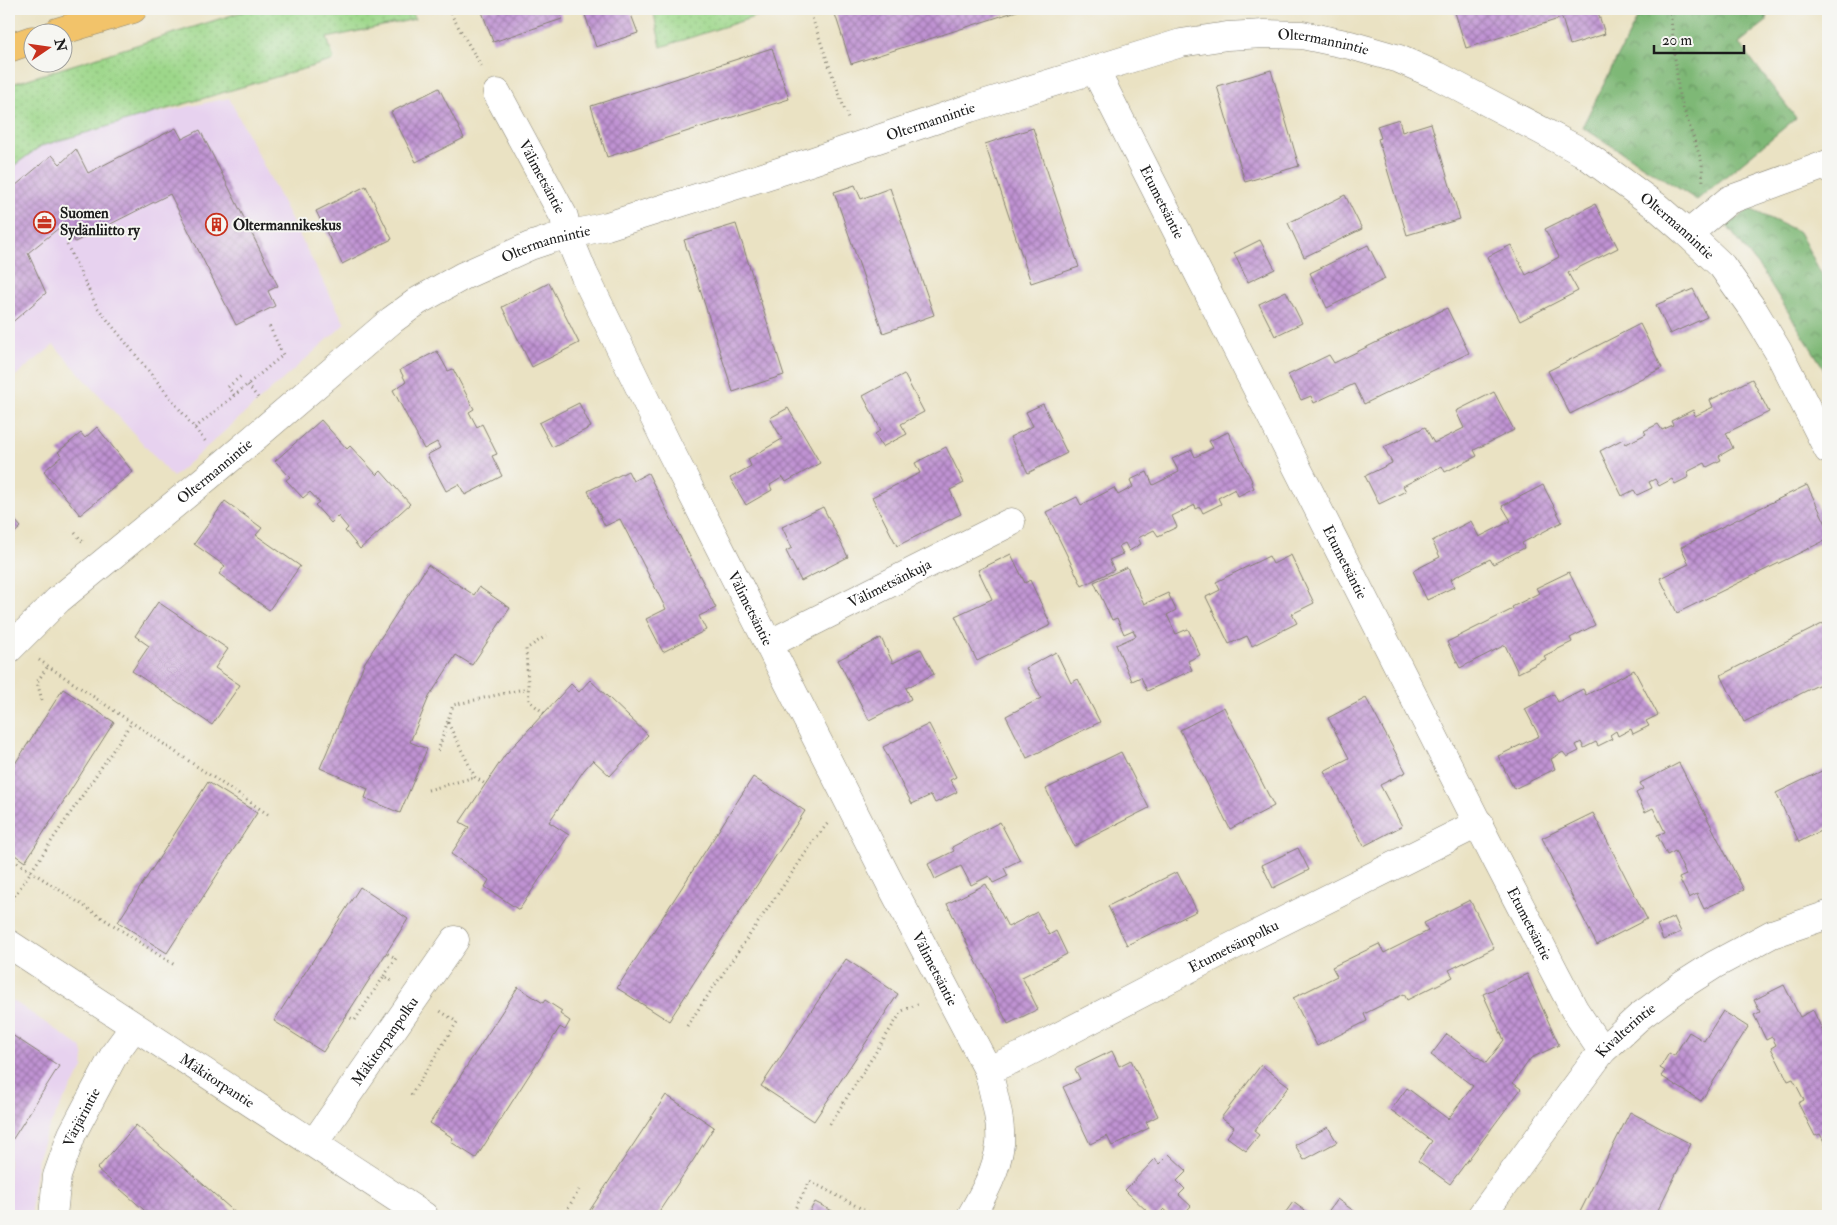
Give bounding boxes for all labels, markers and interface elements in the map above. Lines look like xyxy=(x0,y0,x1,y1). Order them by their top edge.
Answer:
north arrow xyxy=(22,22,72,72)
scale bar xyxy=(1654,22,1744,54)
street label: Oltermannintie xyxy=(1277,25,1371,59)
text: 20 m xyxy=(1662,31,1692,50)
text: N xyxy=(50,36,70,54)
street label: Oltermannintie xyxy=(884,98,977,145)
street label: Välimetsäntie xyxy=(515,136,570,217)
street label: Etumetsäntie xyxy=(1135,162,1189,242)
street label: Oltermannintie xyxy=(1636,188,1718,263)
place label: Suomen Sydänliitto ry xyxy=(60,204,141,241)
office icon: Suomen Sydänliitto ry xyxy=(32,210,56,234)
building icon: Oltermannikeskus xyxy=(205,213,229,237)
place label: Oltermannikeskus xyxy=(233,216,341,235)
street label: Oltermannintie xyxy=(498,221,592,267)
street label: Oltermannintie xyxy=(173,434,256,508)
street label: Etumetsäntie xyxy=(1318,522,1372,602)
street label: Välimetsänkuja xyxy=(845,554,935,612)
street label: Välimetsäntie xyxy=(724,568,777,649)
street label: Etumetsäntie xyxy=(1503,884,1557,964)
street label: Etumetsänpolku xyxy=(1185,915,1282,977)
street label: Välimetsäntie xyxy=(908,929,962,1009)
street label: Mäkitorpanpolku xyxy=(347,993,422,1089)
street label: Kivalterintie xyxy=(1591,999,1659,1061)
street label: Mäkitorpantie xyxy=(176,1049,258,1112)
street label: Värjärintie xyxy=(59,1084,104,1149)

